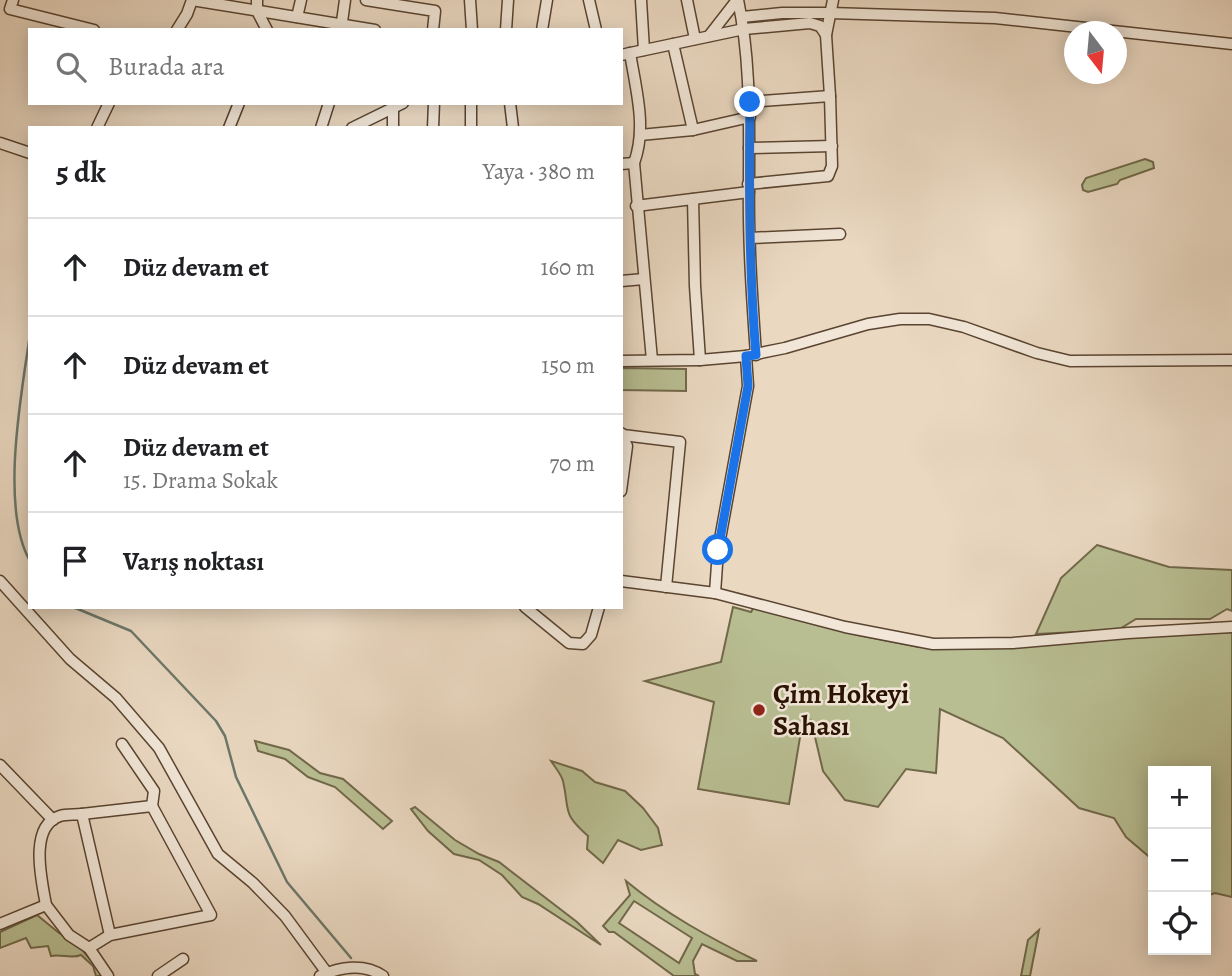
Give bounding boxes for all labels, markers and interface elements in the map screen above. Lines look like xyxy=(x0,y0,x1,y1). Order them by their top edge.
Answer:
north arrow xyxy=(1064,21,1127,84)
search box xyxy=(28,28,623,105)
icon: search xyxy=(52,48,90,86)
text: Burada ara xyxy=(108,49,225,84)
route end xyxy=(734,86,765,117)
text: 5 dk xyxy=(56,152,106,192)
text: Yaya · 380 m xyxy=(483,156,595,187)
icon: ahead xyxy=(56,248,94,286)
text: Düz devam et xyxy=(123,250,269,285)
text: 160 m xyxy=(541,252,595,283)
icon: ahead xyxy=(56,346,94,384)
text: Düz devam et xyxy=(123,348,269,383)
text: 150 m xyxy=(541,350,595,381)
text: Düz devam et xyxy=(123,430,269,465)
icon: ahead xyxy=(56,444,94,482)
text: 70 m xyxy=(549,448,595,479)
text: 15. Drama Sokak xyxy=(123,465,278,496)
route start xyxy=(702,534,733,565)
icon: arrive xyxy=(56,542,94,580)
text: Varış noktası xyxy=(123,544,264,579)
place label: Çim Hokeyi Sahası xyxy=(773,675,909,745)
marker: Çim Hokeyi Sahası xyxy=(751,702,767,718)
map controls xyxy=(1148,766,1211,955)
button: + xyxy=(1148,766,1211,829)
button: − xyxy=(1148,829,1211,892)
button: locate xyxy=(1148,892,1211,955)

